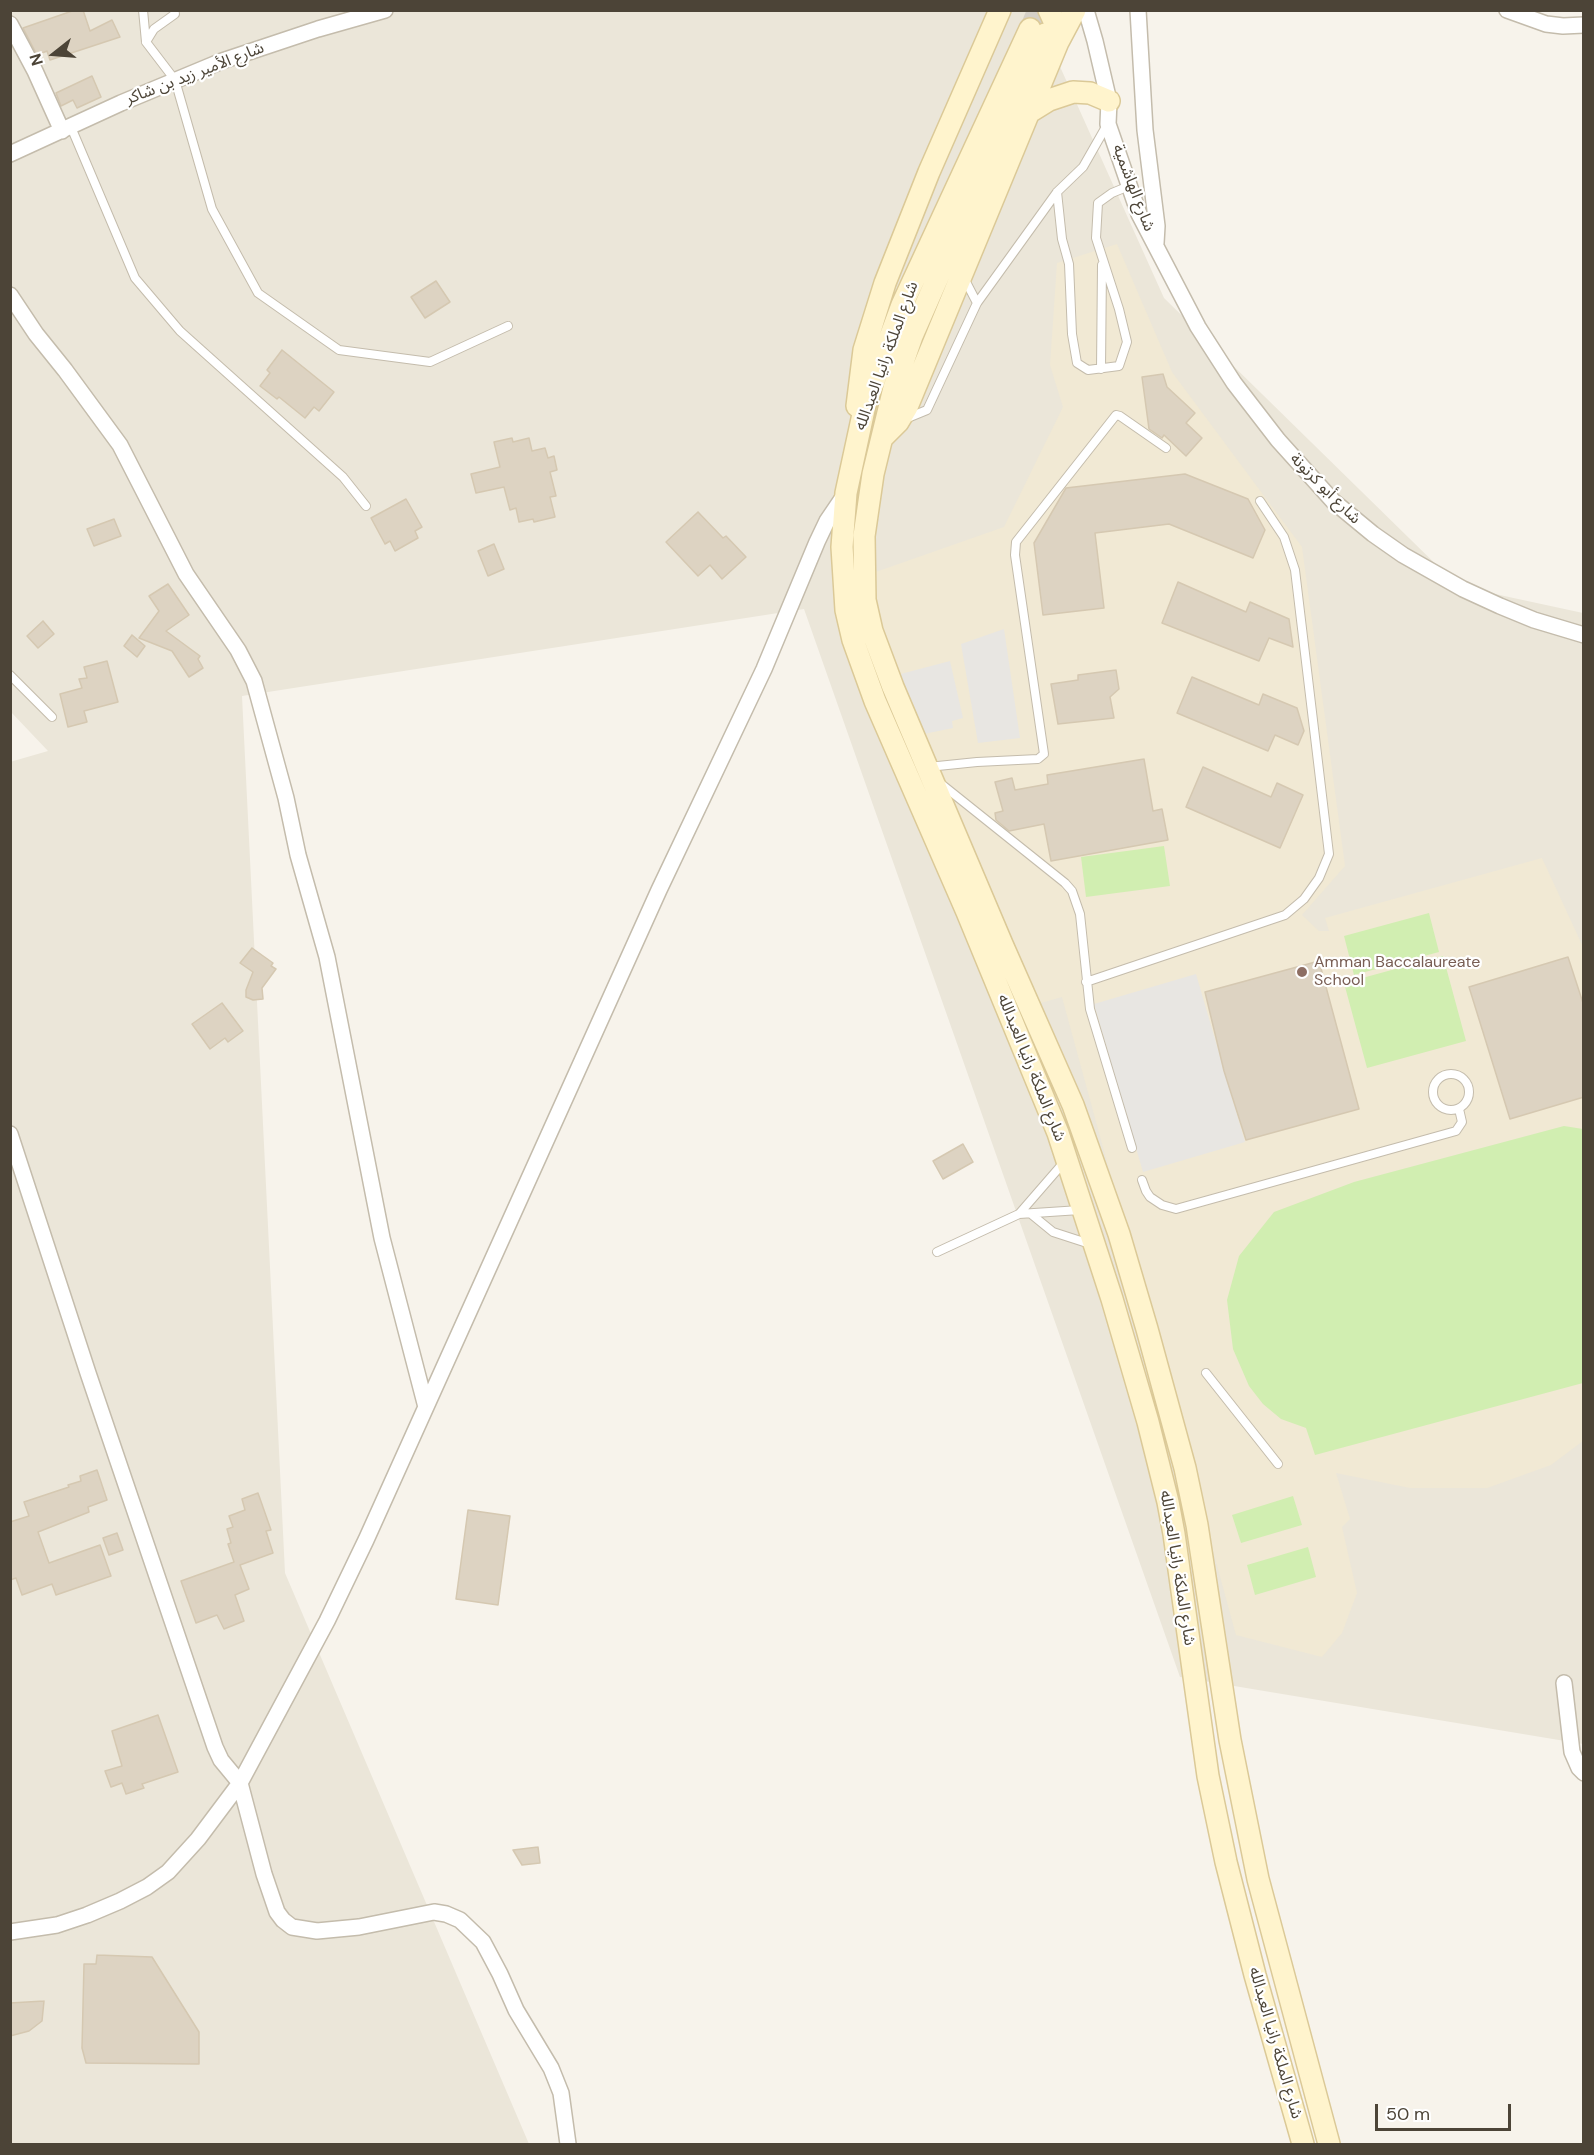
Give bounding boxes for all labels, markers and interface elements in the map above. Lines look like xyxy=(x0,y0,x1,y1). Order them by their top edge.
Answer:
north arrow xyxy=(24,24,84,84)
street label: شارع الأمير زيد بن شاكر xyxy=(123,39,267,109)
text: N xyxy=(25,51,48,68)
street label: شارع الهاشمية xyxy=(1108,142,1158,234)
street label: شارع الملكة رانيا العبدالله xyxy=(851,279,923,433)
street label: شارع أبو كرتونة xyxy=(1286,450,1364,528)
place label: Amman Baccalaureate School xyxy=(1314,953,1480,991)
marker: Amman Baccalaureate School xyxy=(1295,965,1309,979)
street label: شارع الملكة رانيا العبدالله xyxy=(993,992,1069,1144)
street label: شارع الملكة رانيا العبدالله xyxy=(1155,1489,1199,1647)
street label: شارع الملكة رانيا العبدالله xyxy=(1244,1965,1306,2121)
scale bar xyxy=(1378,2092,1514,2130)
text: 50 m xyxy=(1386,2102,1430,2126)

